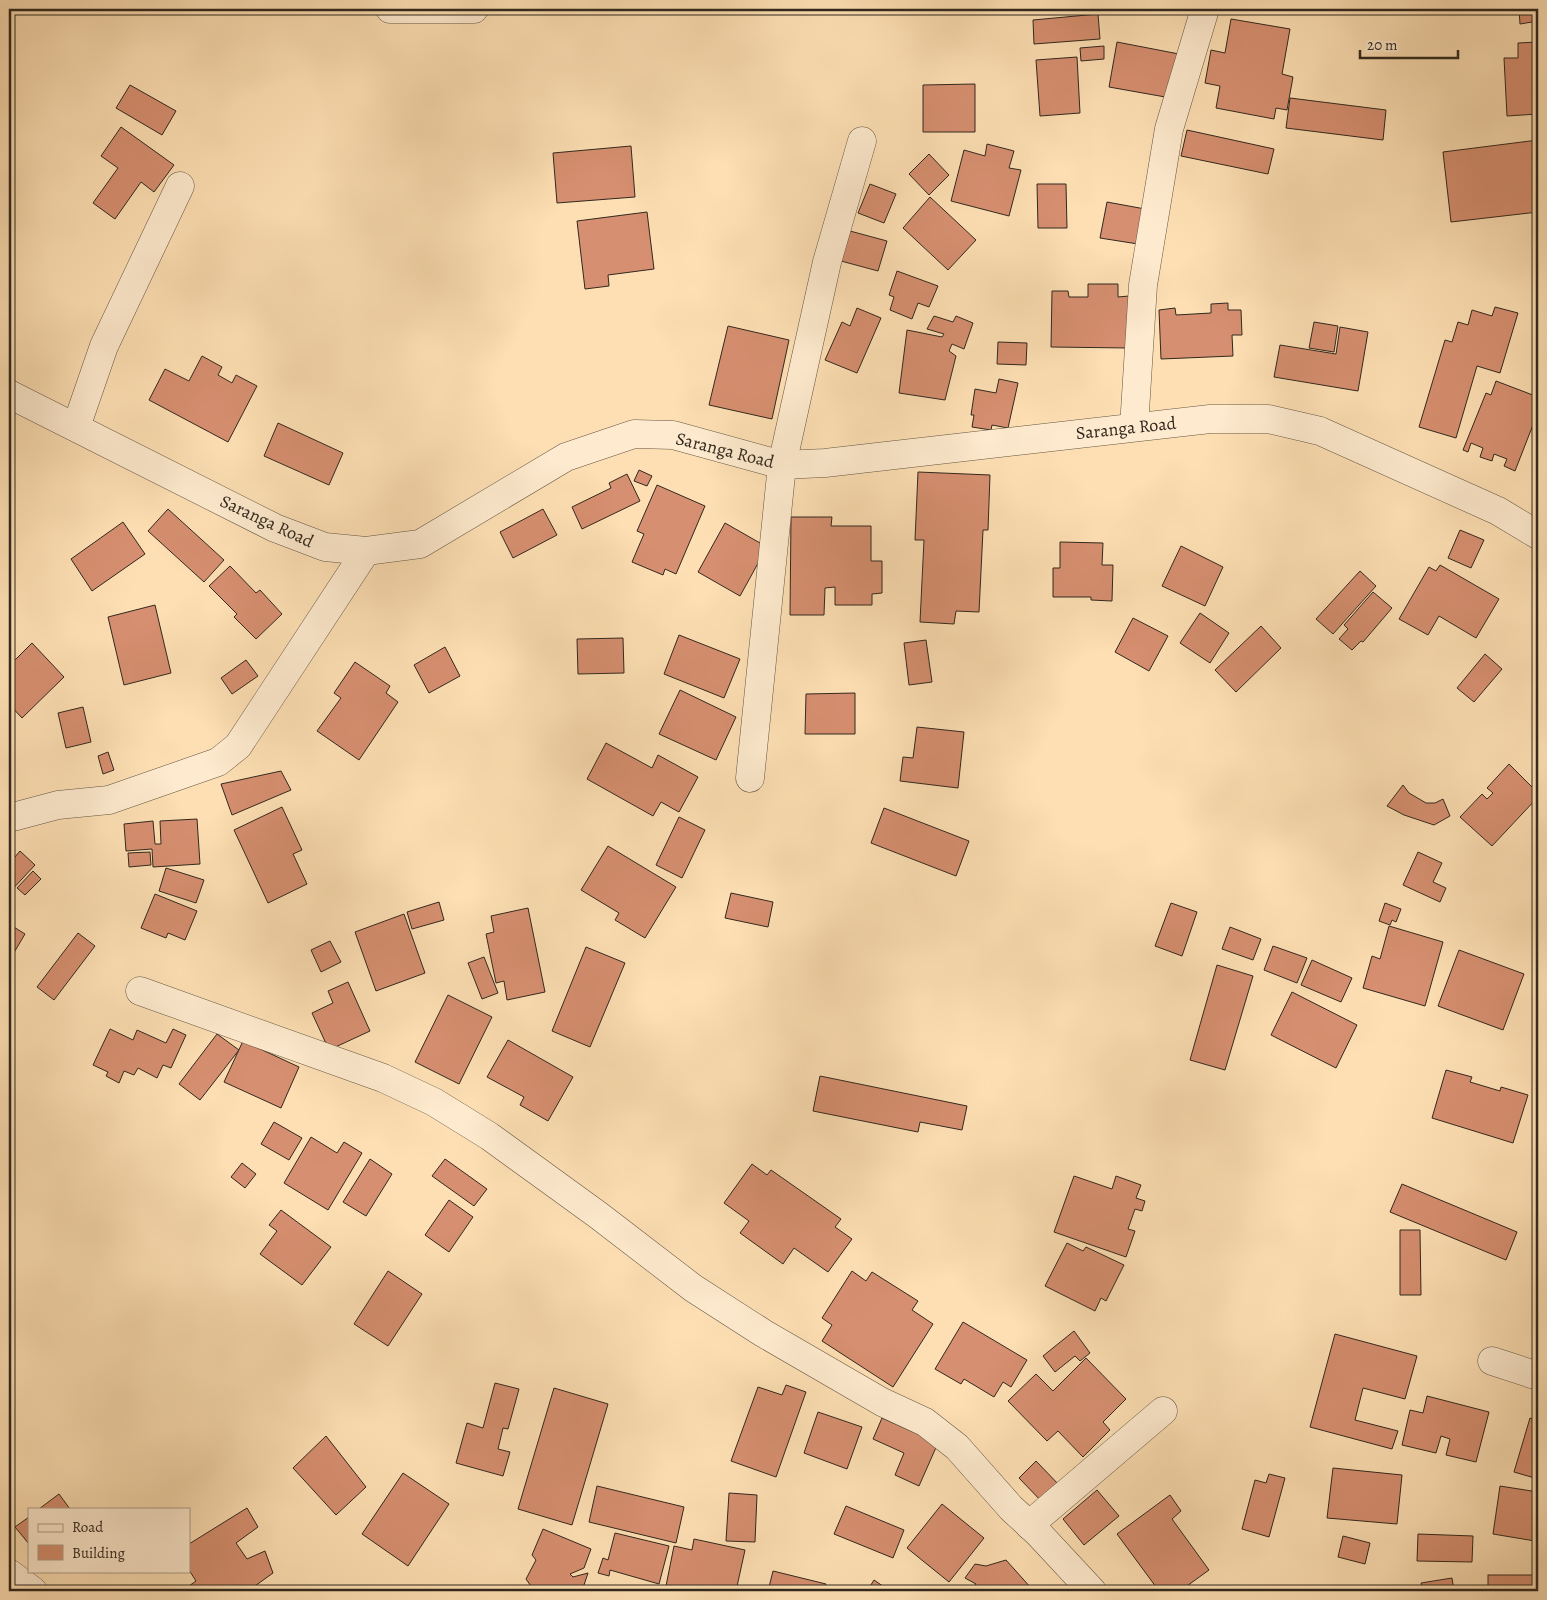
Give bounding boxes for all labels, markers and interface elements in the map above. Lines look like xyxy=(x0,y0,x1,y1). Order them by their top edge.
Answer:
scale bar xyxy=(1360,28,1457,60)
text: 20 m xyxy=(1367,35,1398,55)
street label: Saranga Road xyxy=(1075,411,1178,445)
street label: Saranga Road xyxy=(673,426,777,474)
street label: Saranga Road xyxy=(216,489,318,553)
legend xyxy=(28,1508,190,1572)
text: Road xyxy=(72,1517,104,1537)
text: Building xyxy=(72,1543,125,1563)

